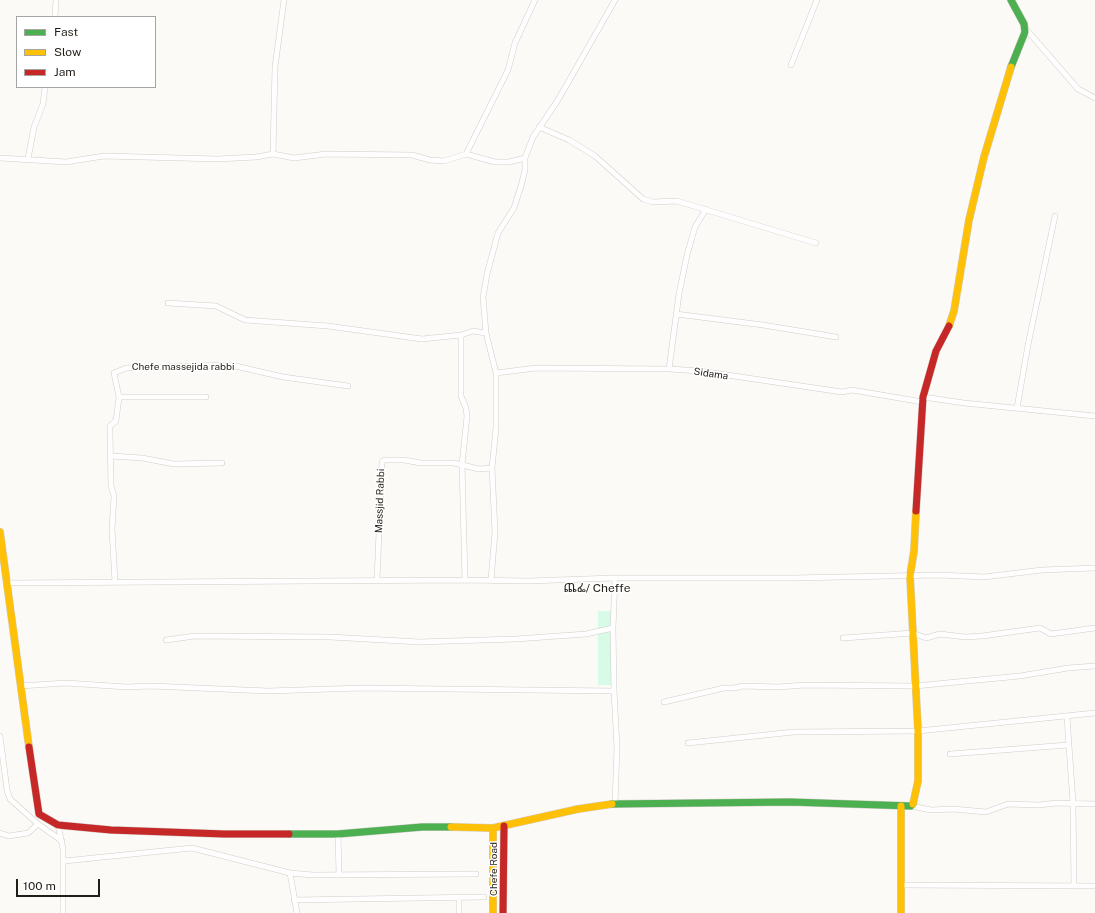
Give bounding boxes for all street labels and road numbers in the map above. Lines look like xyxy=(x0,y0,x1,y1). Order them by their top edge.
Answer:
street label: Chefe massejida rabbi xyxy=(132,361,234,373)
street label: Sidama xyxy=(693,366,729,382)
street label: Massjid Rabbi xyxy=(373,469,387,533)
street label: Chefe Road xyxy=(488,842,500,896)

